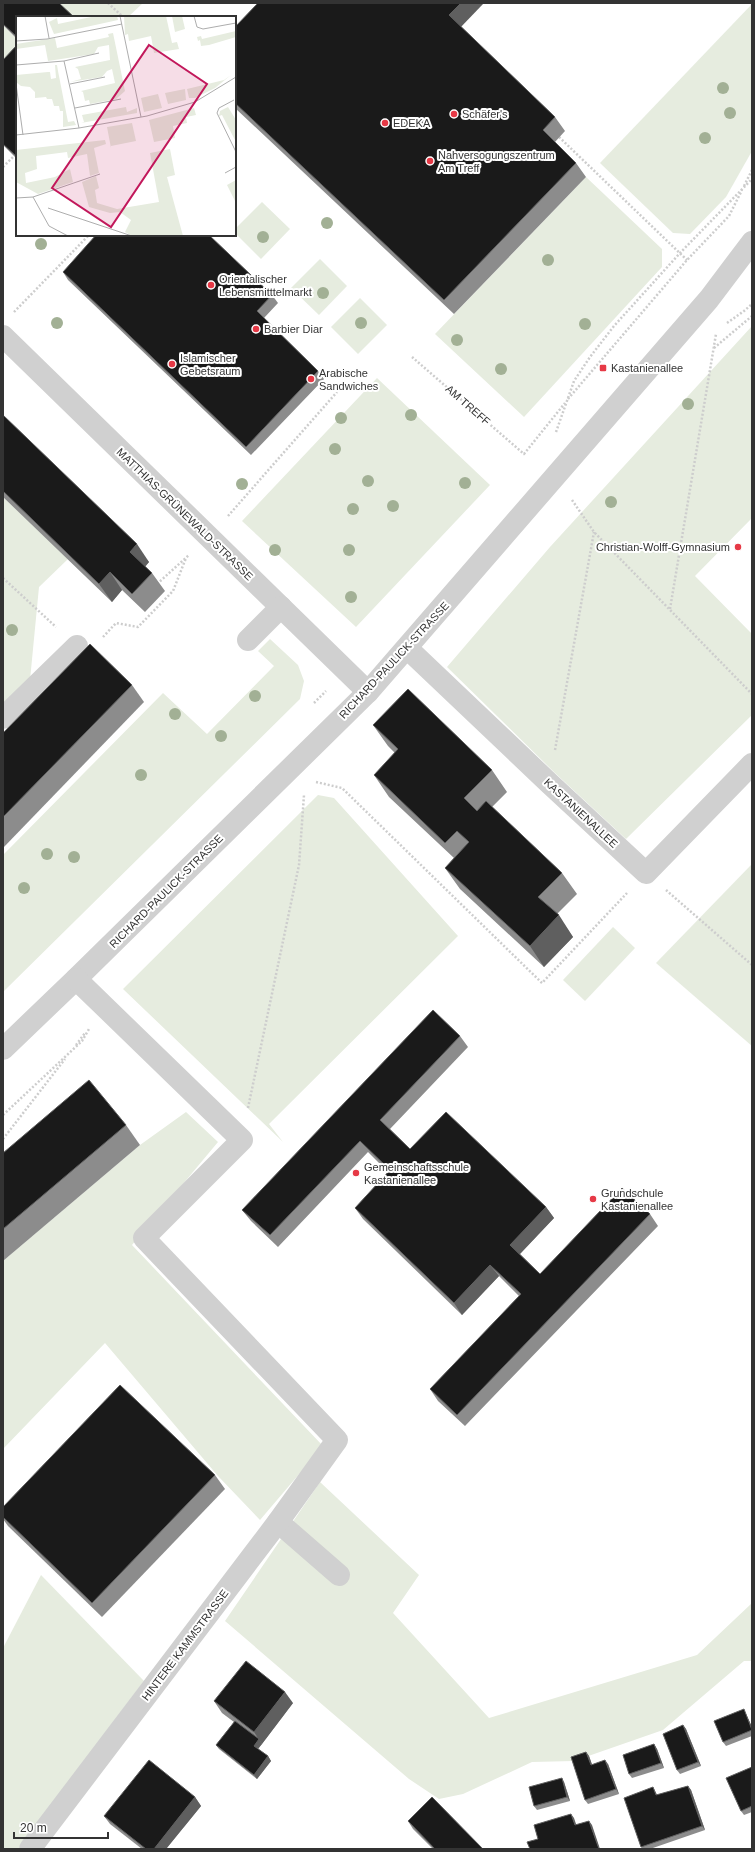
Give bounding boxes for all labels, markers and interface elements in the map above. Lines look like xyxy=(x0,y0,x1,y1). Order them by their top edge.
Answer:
inset map xyxy=(16,16,236,236)
place label: Schäfer's xyxy=(462,108,508,120)
marker: Schäfer's xyxy=(449,109,459,119)
place label: EDEKA xyxy=(393,117,431,129)
marker: EDEKA xyxy=(380,118,390,128)
place label: Nahversogungszentrum Am Treff xyxy=(438,149,555,174)
marker: Nahversogungszentrum Am Treff xyxy=(425,156,435,166)
place label: Orientalischer Lebensmitttelmarkt xyxy=(219,273,312,298)
marker: Orientalischer Lebensmitttelmarkt xyxy=(206,280,216,290)
place label: Barbier Diar xyxy=(264,323,323,335)
marker: Barbier Diar xyxy=(251,324,261,334)
place label: Islamischer Gebetsraum xyxy=(180,352,241,377)
marker: Islamischer Gebetsraum xyxy=(167,359,177,369)
place label: Kastanienallee xyxy=(611,362,683,374)
marker: Kastanienallee xyxy=(598,363,608,373)
place label: Arabische Sandwiches xyxy=(319,367,379,392)
marker: Arabische Sandwiches xyxy=(306,374,316,384)
street label: AM TREFF xyxy=(443,382,493,428)
street label: MATTHIAS-GRÜNEWALD-STRASSE xyxy=(114,446,256,582)
place label: Christian-Wolff-Gymnasium xyxy=(596,541,730,553)
marker: Christian-Wolff-Gymnasium xyxy=(733,542,743,552)
street label: RICHARD-PAULICK-STRASSE xyxy=(337,599,451,721)
street label: KASTANIENALLEE xyxy=(542,776,620,850)
street label: RICHARD-PAULICK-STRASSE xyxy=(107,832,225,950)
place label: Gemeinschaftsschule Kastanienallee xyxy=(364,1161,469,1186)
marker: Gemeinschaftsschule Kastanienallee xyxy=(351,1168,361,1178)
place label: Grundschule Kastanienallee xyxy=(601,1187,673,1212)
marker: Grundschule Kastanienallee xyxy=(588,1194,598,1204)
street label: HINTERE KAMMSTRASSE xyxy=(139,1587,231,1703)
scale bar xyxy=(14,1814,108,1840)
text: 20 m xyxy=(20,1821,47,1835)

